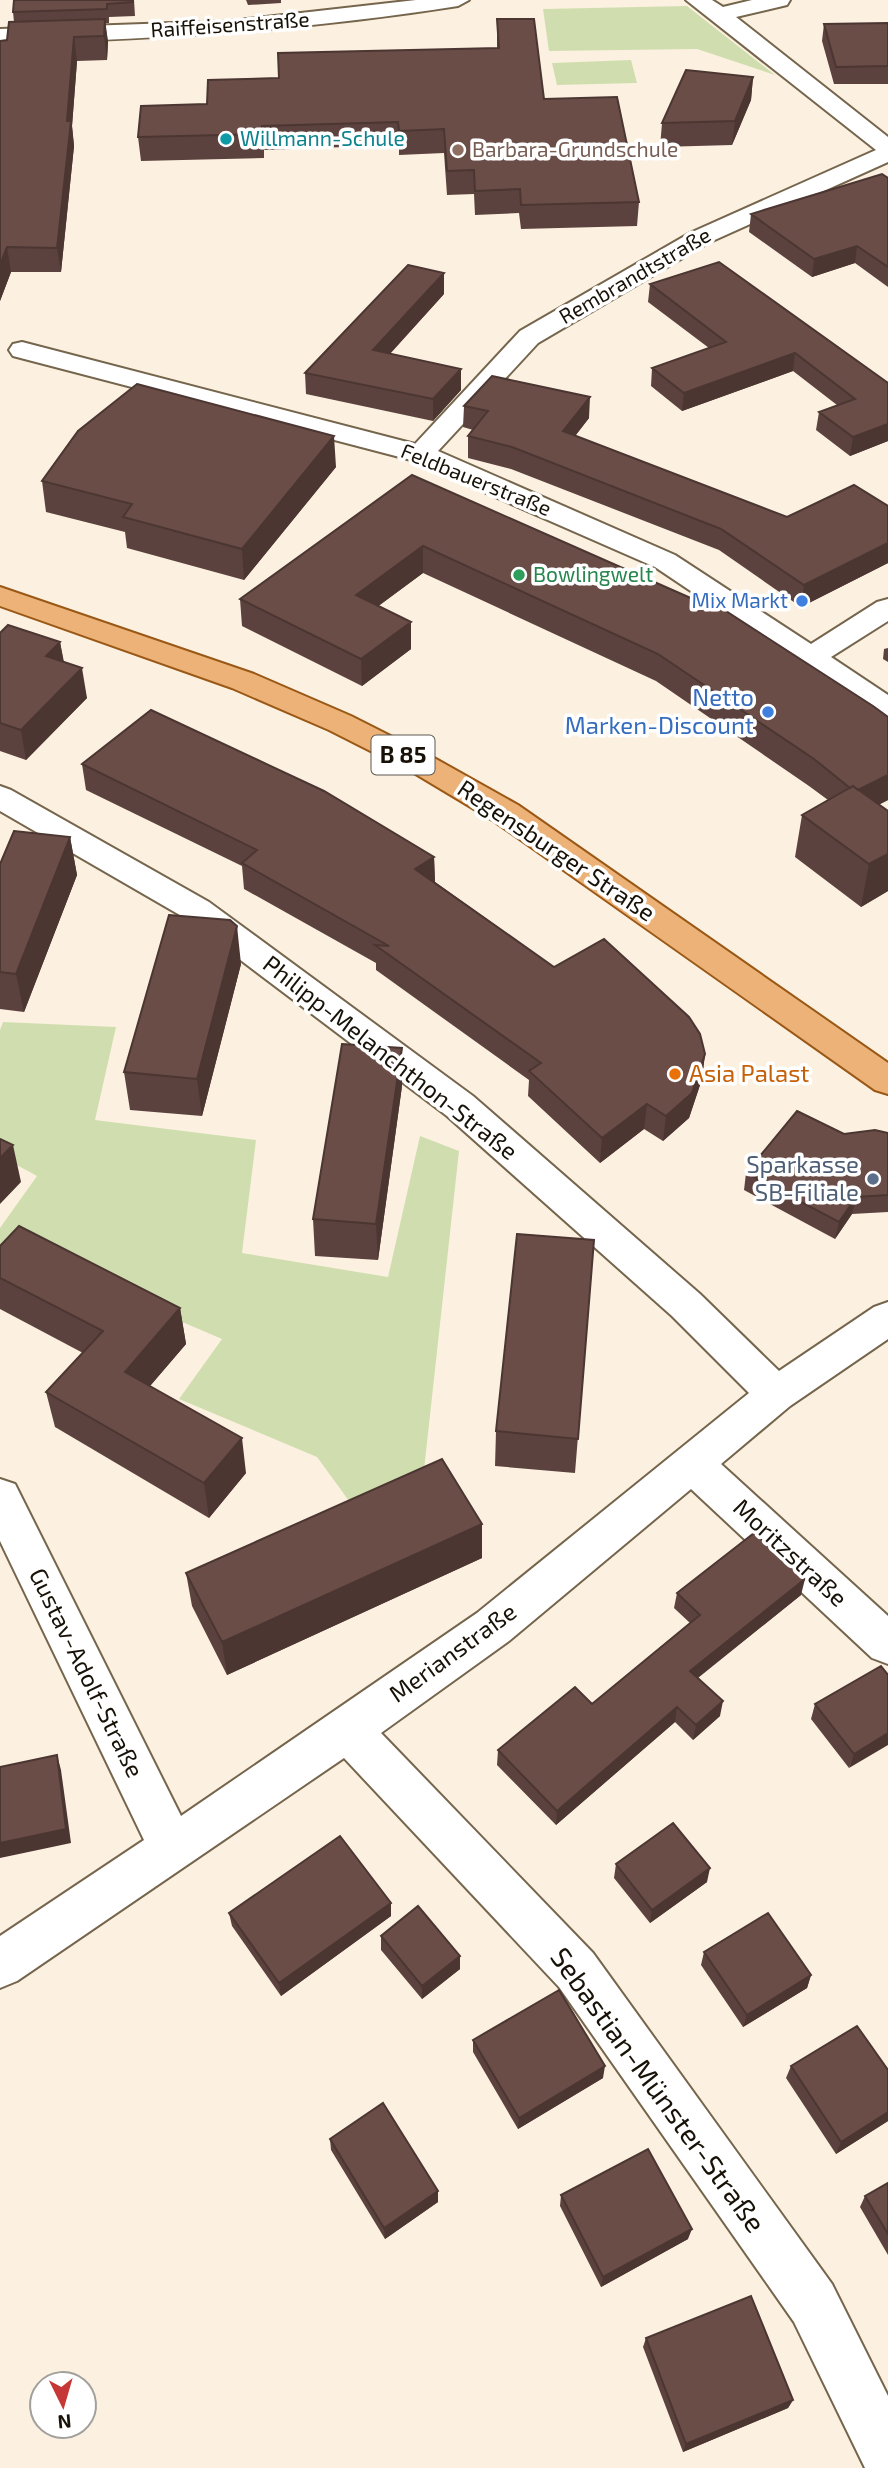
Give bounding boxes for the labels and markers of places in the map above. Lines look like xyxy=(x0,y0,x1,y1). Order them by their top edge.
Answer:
place label: Willmann-Schule xyxy=(240,125,405,150)
marker: Willmann-Schule xyxy=(218,131,234,147)
place label: Barbara-Grundschule xyxy=(472,136,678,161)
marker: Barbara-Grundschule xyxy=(450,142,466,158)
place label: Bowlingwelt xyxy=(533,561,653,586)
marker: Bowlingwelt xyxy=(511,567,527,583)
place label: Mix Markt xyxy=(692,587,788,612)
marker: Mix Markt xyxy=(794,593,810,609)
place label: Netto Marken-Discount xyxy=(565,682,754,739)
marker: Netto Marken-Discount xyxy=(760,704,776,720)
place label: Asia Palast xyxy=(689,1058,809,1087)
marker: Asia Palast xyxy=(667,1066,683,1082)
place label: Sparkasse SB-Filiale xyxy=(746,1149,859,1206)
marker: Sparkasse SB-Filiale xyxy=(865,1171,881,1187)

